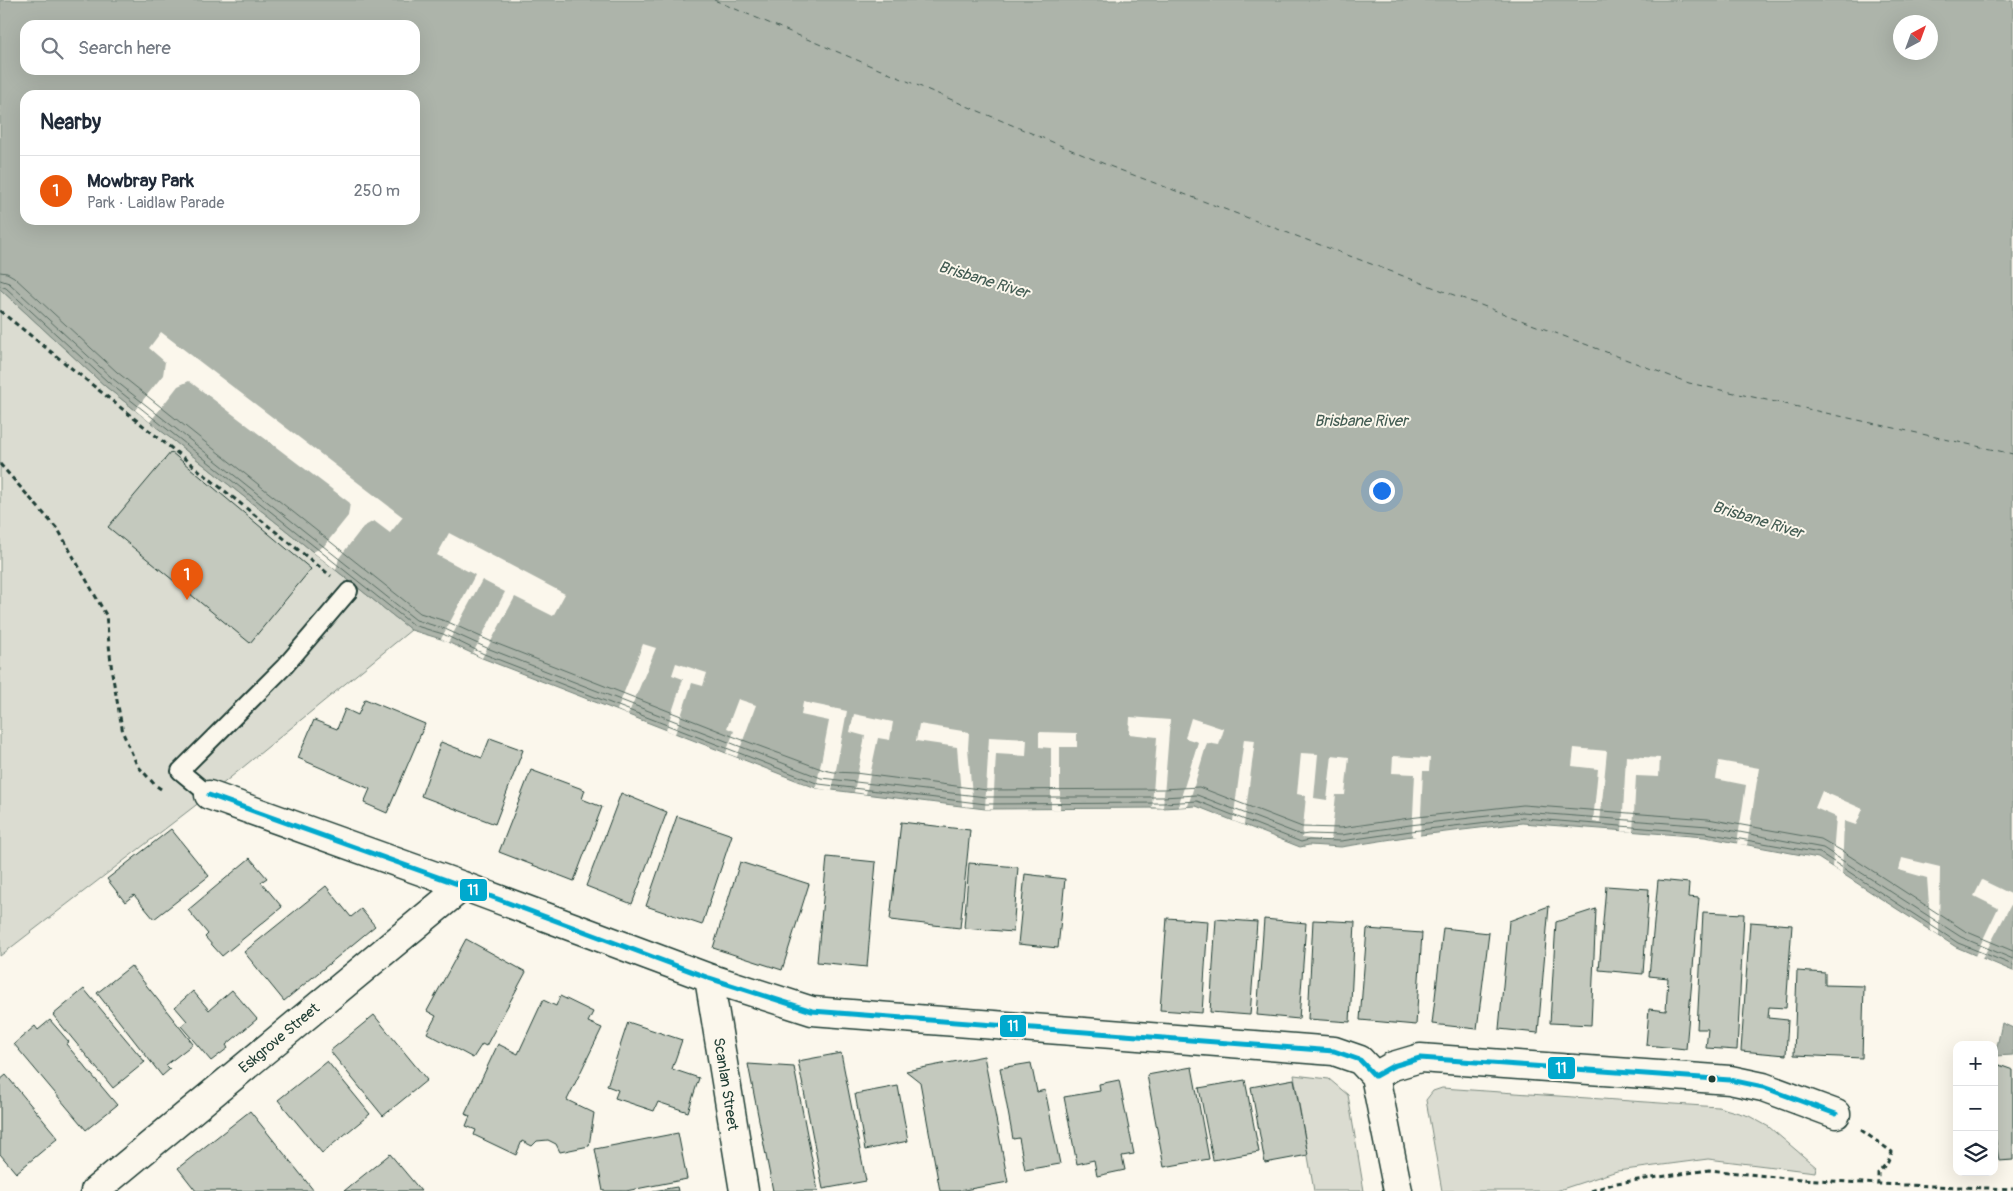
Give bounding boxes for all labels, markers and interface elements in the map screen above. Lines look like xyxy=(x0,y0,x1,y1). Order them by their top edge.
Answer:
north arrow xyxy=(1893,15,1938,60)
search box xyxy=(20,20,420,75)
icon: search xyxy=(38,34,66,62)
text: Search here xyxy=(78,36,171,60)
text: Nearby xyxy=(40,109,101,136)
text: Mowbray Park xyxy=(87,169,194,193)
text: 1 xyxy=(53,181,59,201)
text: 250 m xyxy=(354,181,400,201)
text: Park · Laidlaw Parade xyxy=(87,193,224,213)
water label: Brisbane River xyxy=(936,257,1033,304)
water label: Brisbane River xyxy=(1314,411,1410,431)
your location xyxy=(1369,478,1395,504)
water label: Brisbane River xyxy=(1710,497,1807,544)
pin: 1 xyxy=(171,559,203,600)
line badge: 11 xyxy=(459,878,488,902)
text: 11 xyxy=(468,882,478,899)
street label: Eskgrove Street xyxy=(235,999,324,1078)
line badge: 11 xyxy=(999,1014,1027,1038)
text: 11 xyxy=(1008,1018,1018,1035)
street label: Scanlan Street xyxy=(709,1036,742,1133)
map controls xyxy=(1953,1041,1998,1176)
button: + xyxy=(1953,1041,1998,1086)
line badge: 11 xyxy=(1547,1056,1576,1080)
text: 11 xyxy=(1556,1060,1566,1077)
unlabelled marker xyxy=(1707,1074,1717,1084)
button: − xyxy=(1953,1086,1998,1131)
button: layers xyxy=(1953,1131,1998,1176)

